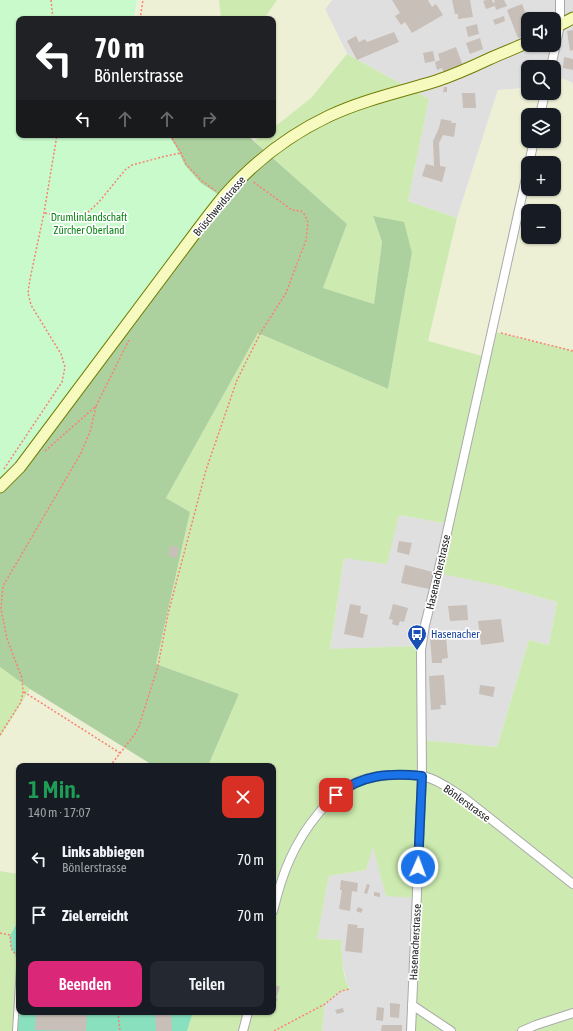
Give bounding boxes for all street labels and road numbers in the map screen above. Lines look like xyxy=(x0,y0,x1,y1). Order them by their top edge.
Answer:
street label: Brüschweidstrasse xyxy=(191,174,247,238)
street label: Hasenacherstrasse xyxy=(424,533,452,611)
street label: Bönlerstrasse xyxy=(441,782,493,824)
street label: Hasenacherstrasse xyxy=(407,904,423,980)

